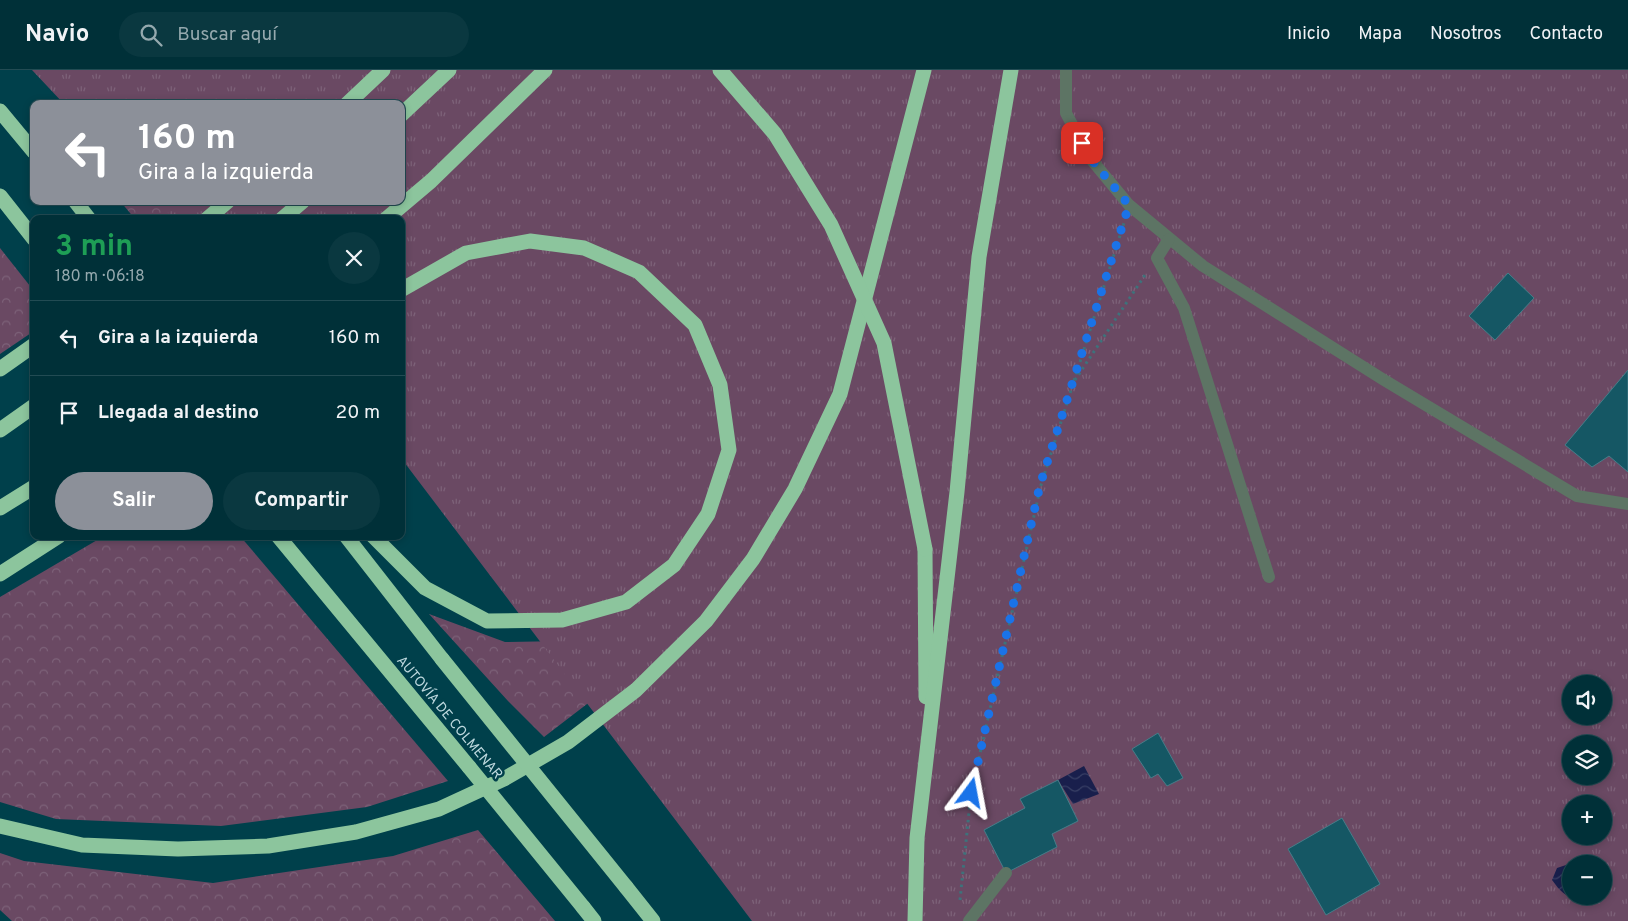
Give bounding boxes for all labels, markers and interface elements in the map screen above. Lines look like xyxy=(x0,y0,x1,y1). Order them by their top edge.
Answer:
search box xyxy=(119,12,469,57)
text: Navio xyxy=(25,20,89,50)
icon: search xyxy=(137,21,165,49)
text: Buscar aquí xyxy=(177,23,277,47)
text: Inicio xyxy=(1287,23,1330,46)
text: Mapa xyxy=(1358,23,1402,46)
text: Nosotros xyxy=(1430,23,1502,46)
text: Contacto xyxy=(1530,23,1603,46)
text: 160 m xyxy=(138,117,236,161)
icon: left xyxy=(55,120,120,185)
pin xyxy=(1061,122,1103,164)
icon: arrive xyxy=(1068,129,1096,157)
text: Gira a la izquierda xyxy=(138,160,314,187)
text: 3 min xyxy=(55,229,133,266)
button: close xyxy=(328,232,380,284)
text: 180 m · 06:18 xyxy=(55,267,145,287)
icon: left xyxy=(55,324,83,352)
text: Gira a la izquierda xyxy=(98,326,258,350)
text: 160 m xyxy=(329,326,380,350)
icon: arrive xyxy=(55,399,83,427)
text: Llegada al destino xyxy=(98,401,259,425)
text: 20 m xyxy=(336,401,380,425)
button: Salir xyxy=(55,472,213,530)
button: Compartir xyxy=(223,472,380,530)
street label: AUTOVÍA DE COLMENAR xyxy=(392,652,506,783)
map controls xyxy=(1562,675,1612,905)
button: sound xyxy=(1562,675,1612,725)
button: layers xyxy=(1562,735,1612,785)
position arrow xyxy=(944,766,996,818)
button: + xyxy=(1562,795,1612,845)
button: − xyxy=(1562,855,1612,905)

